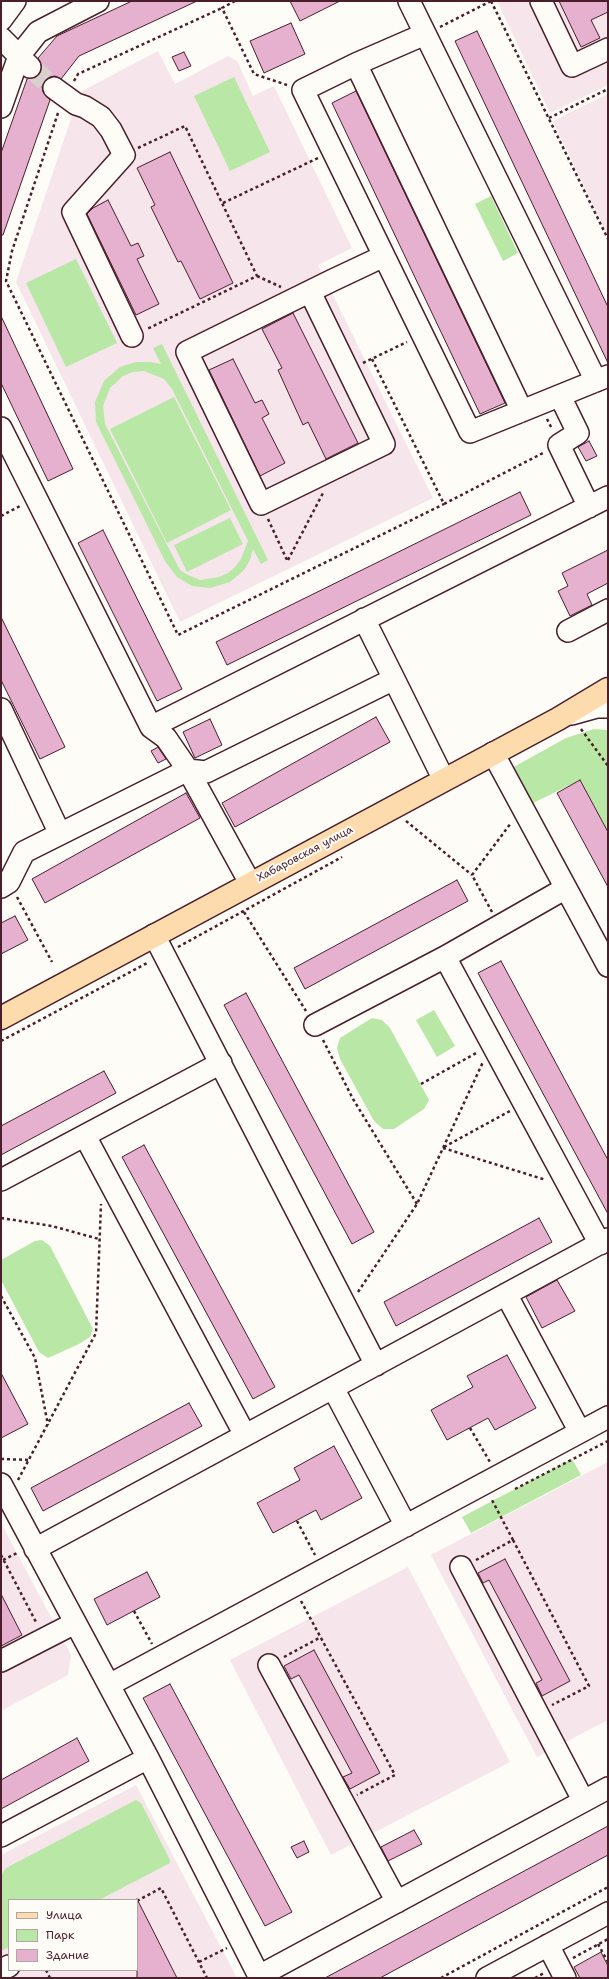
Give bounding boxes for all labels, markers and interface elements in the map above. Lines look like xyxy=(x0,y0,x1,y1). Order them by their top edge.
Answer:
street label: Хабаровская улица xyxy=(255,823,355,885)
legend xyxy=(8,1899,138,1971)
text: Улица xyxy=(46,1907,82,1923)
text: Парк xyxy=(46,1927,74,1943)
text: Здание xyxy=(46,1947,89,1963)

